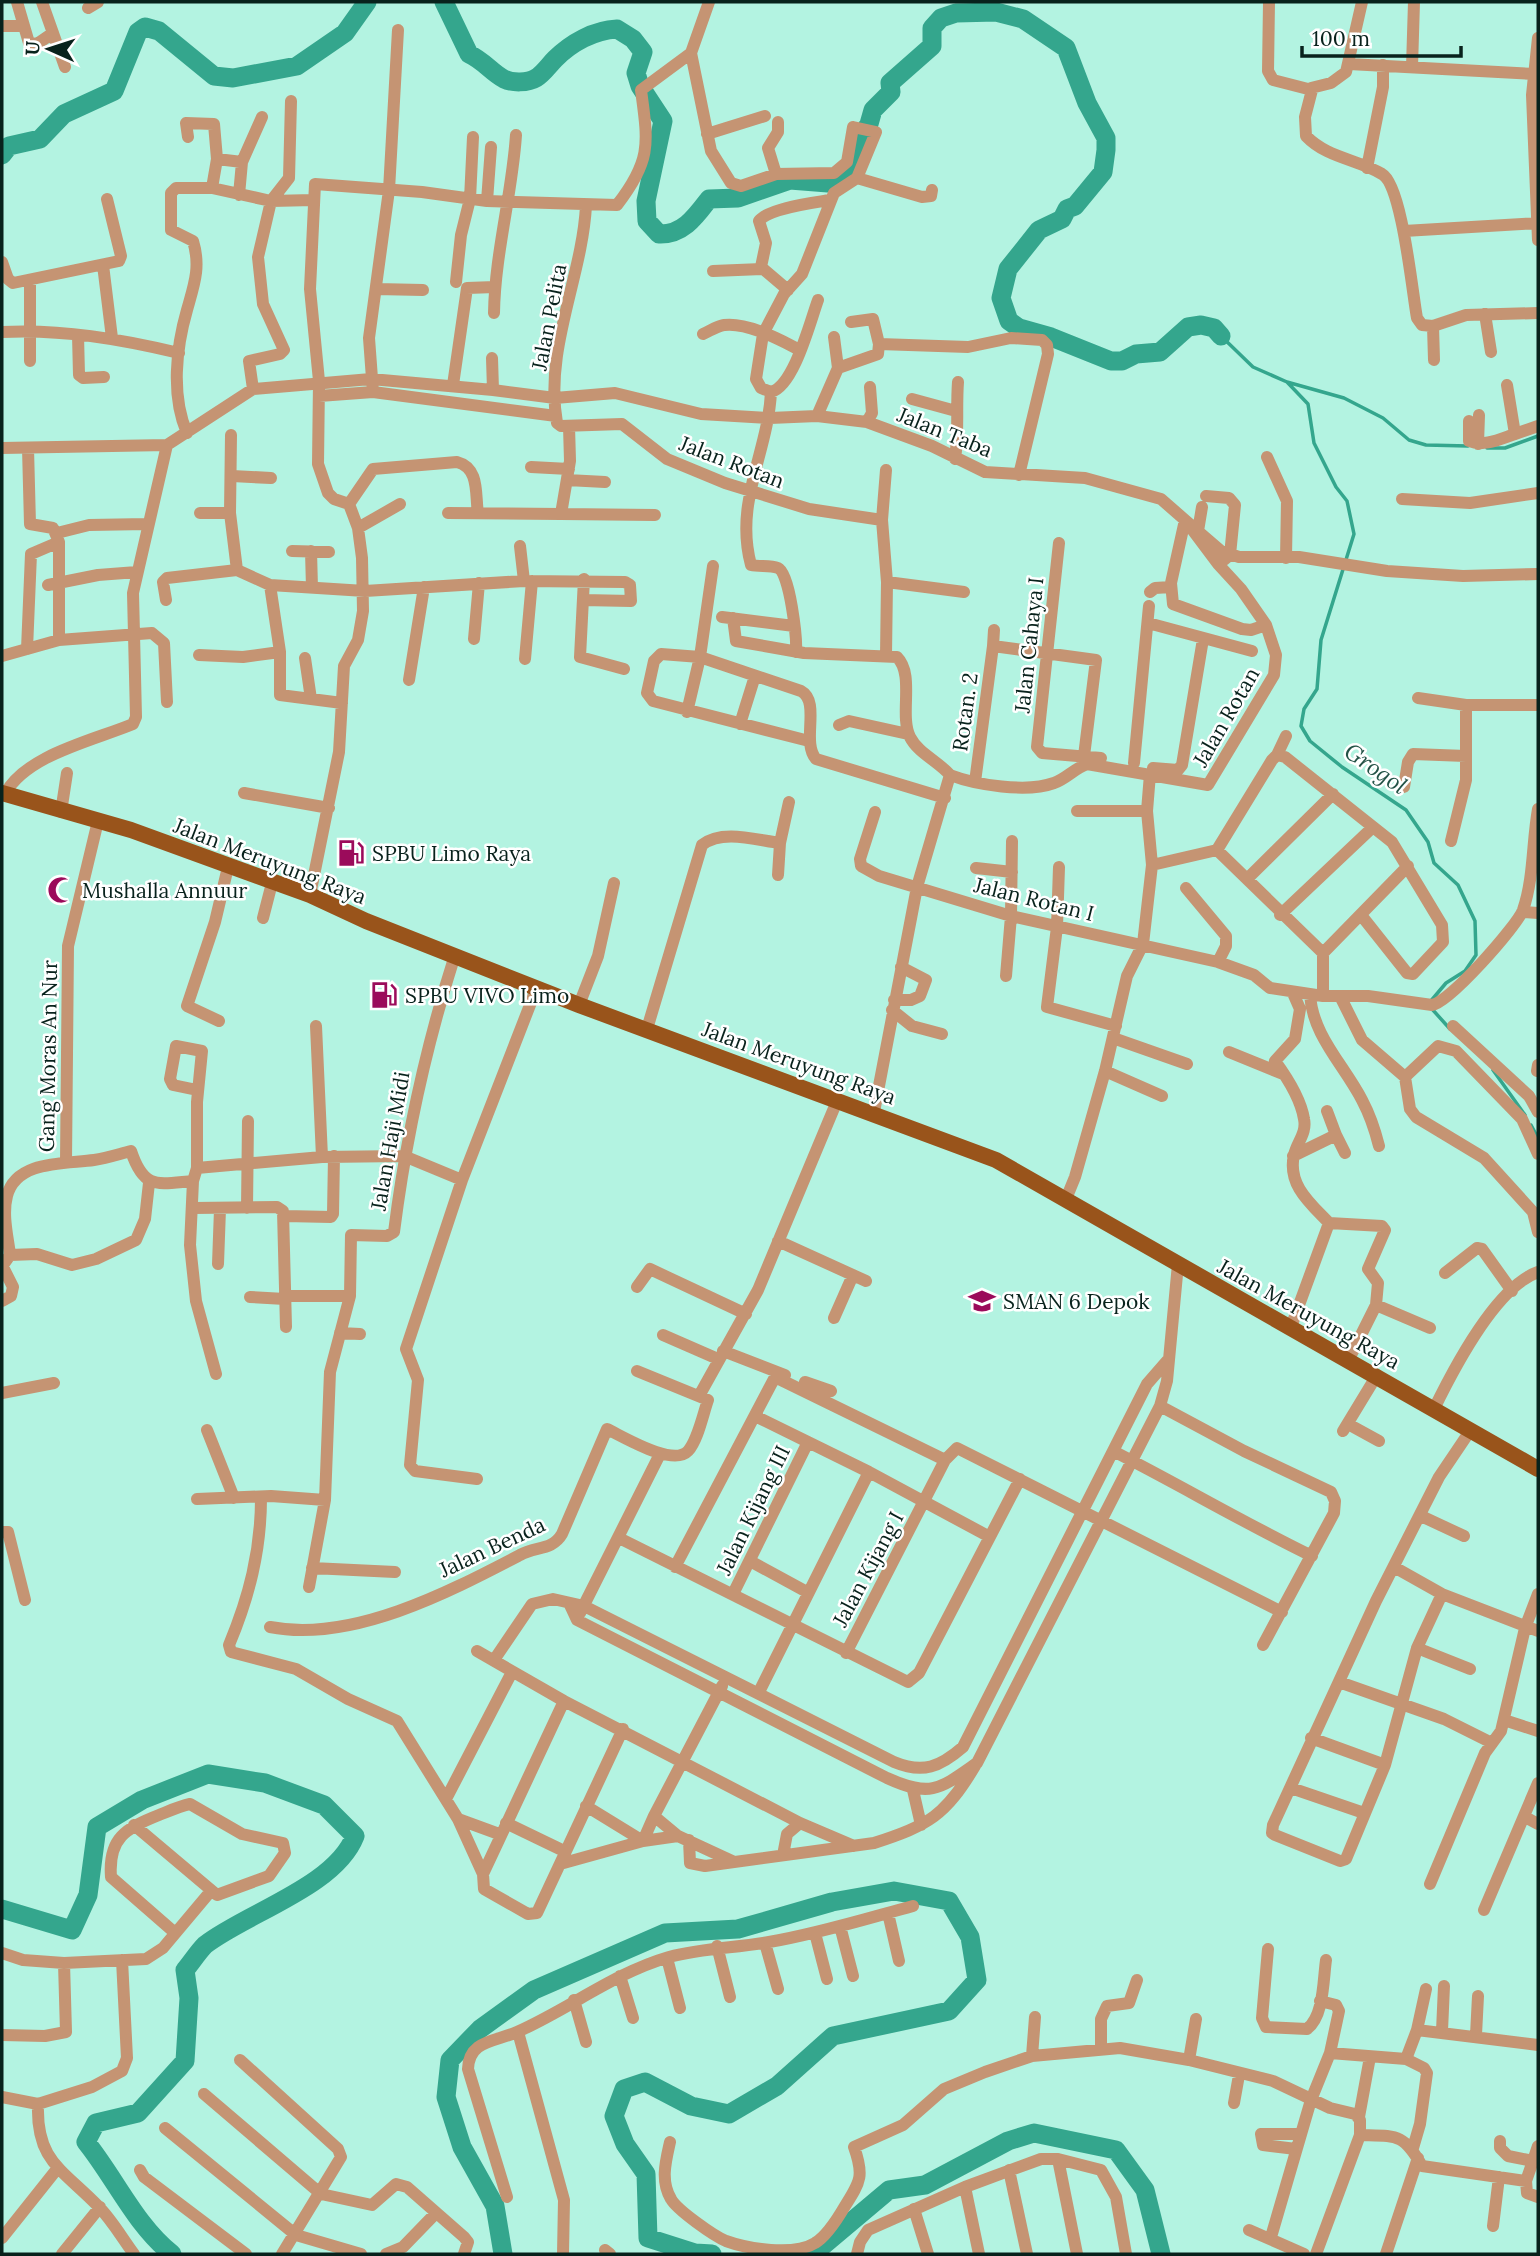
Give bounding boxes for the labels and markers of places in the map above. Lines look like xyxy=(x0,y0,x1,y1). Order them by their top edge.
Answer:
fuel station icon: SPBU Limo Raya xyxy=(336,838,366,868)
place label: SPBU Limo Raya xyxy=(372,840,531,867)
mosque icon: Mushalla Annuur xyxy=(46,875,76,905)
place label: Mushalla Annuur xyxy=(82,877,247,904)
fuel station icon: SPBU VIVO Limo xyxy=(369,980,399,1010)
place label: SPBU VIVO Limo xyxy=(405,982,569,1009)
school or university icon: SMAN 6 Depok xyxy=(967,1286,997,1316)
place label: SMAN 6 Depok xyxy=(1003,1288,1150,1315)

